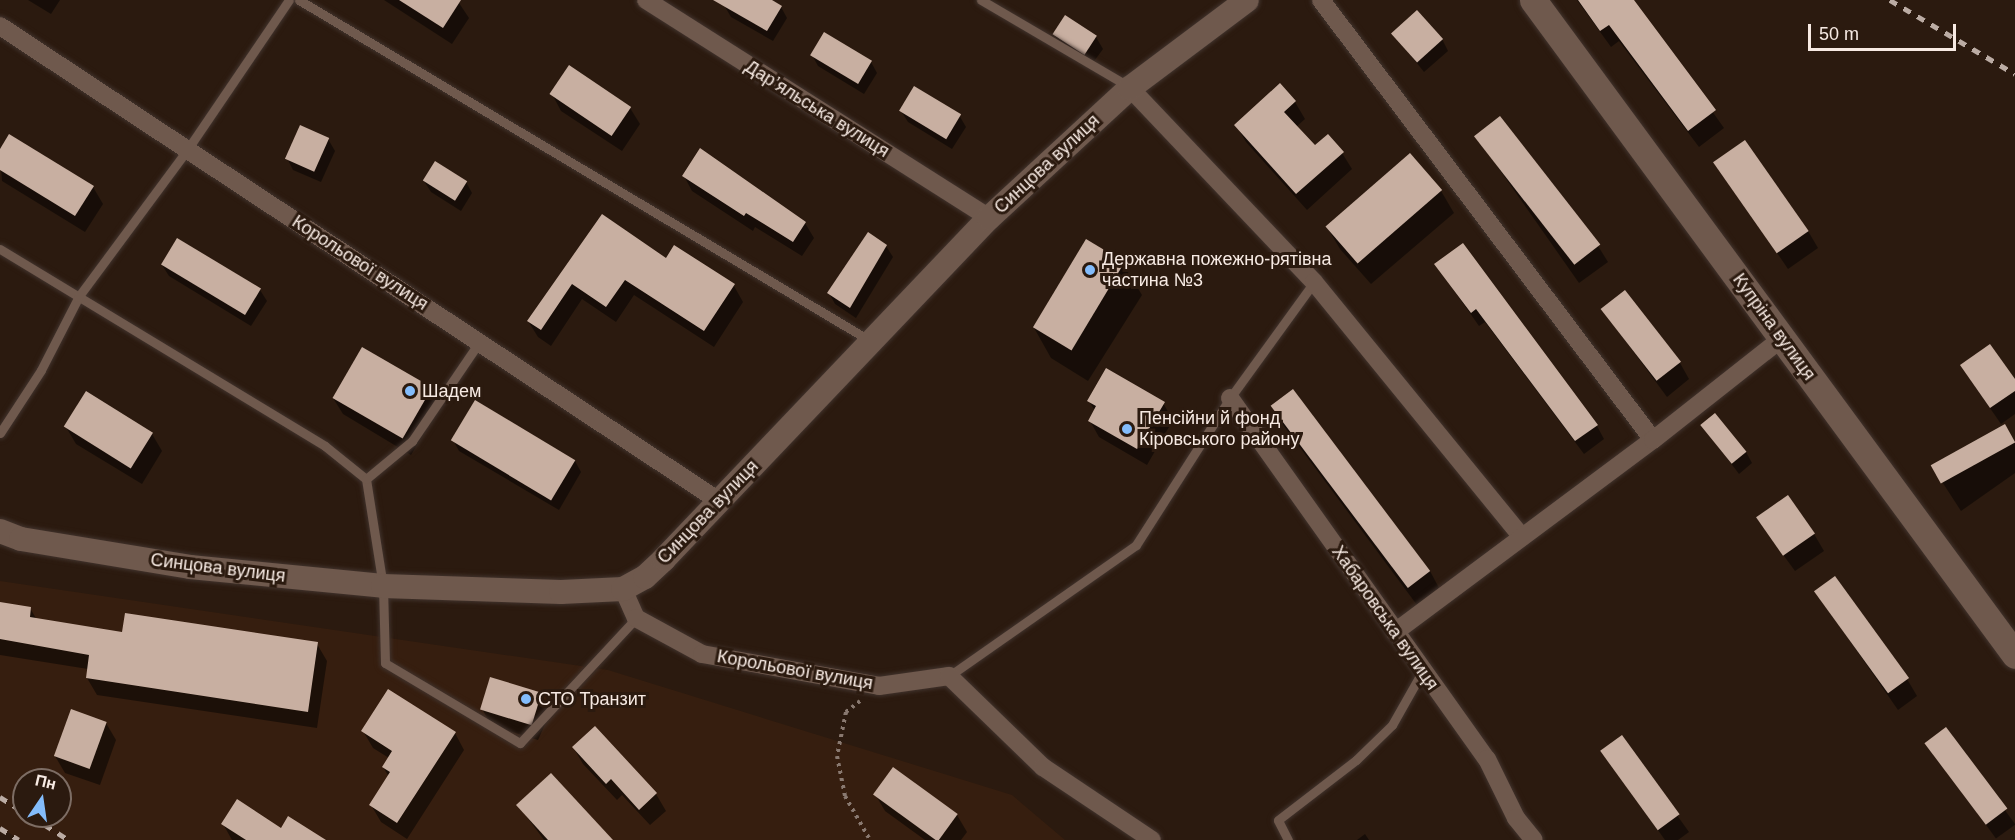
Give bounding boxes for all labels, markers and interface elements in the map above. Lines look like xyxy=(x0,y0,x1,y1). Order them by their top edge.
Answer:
scale bar xyxy=(1811,12,1960,50)
text: 50 m xyxy=(1819,24,1859,44)
street label: Дар’яльська вулиця xyxy=(741,56,893,162)
street label: Синцова вулиця xyxy=(990,110,1104,218)
street label: Корольової вулиця xyxy=(288,211,432,315)
place label: Державна пожежно-рятівна частина №3 xyxy=(1102,249,1331,292)
marker: Державна пожежно-рятівна частина №3 xyxy=(1083,263,1097,277)
street label: Купріна вулиця xyxy=(1728,269,1820,385)
place label: Шадем xyxy=(422,380,481,402)
marker: Шадем xyxy=(403,384,417,398)
place label: Пенсійни й фонд Кіровського району xyxy=(1139,408,1300,450)
marker: Пенсійни й фонд Кіровського району xyxy=(1120,422,1134,436)
street label: Синцова вулиця xyxy=(653,456,763,568)
street label: Хабаровська вулиця xyxy=(1327,542,1443,694)
street label: Синцова вулиця xyxy=(149,549,287,587)
street label: Корольової вулиця xyxy=(715,646,875,694)
place label: СТО Транзит xyxy=(538,688,646,710)
marker: СТО Транзит xyxy=(519,692,533,706)
north arrow xyxy=(12,768,72,828)
text: Пн xyxy=(33,771,58,793)

